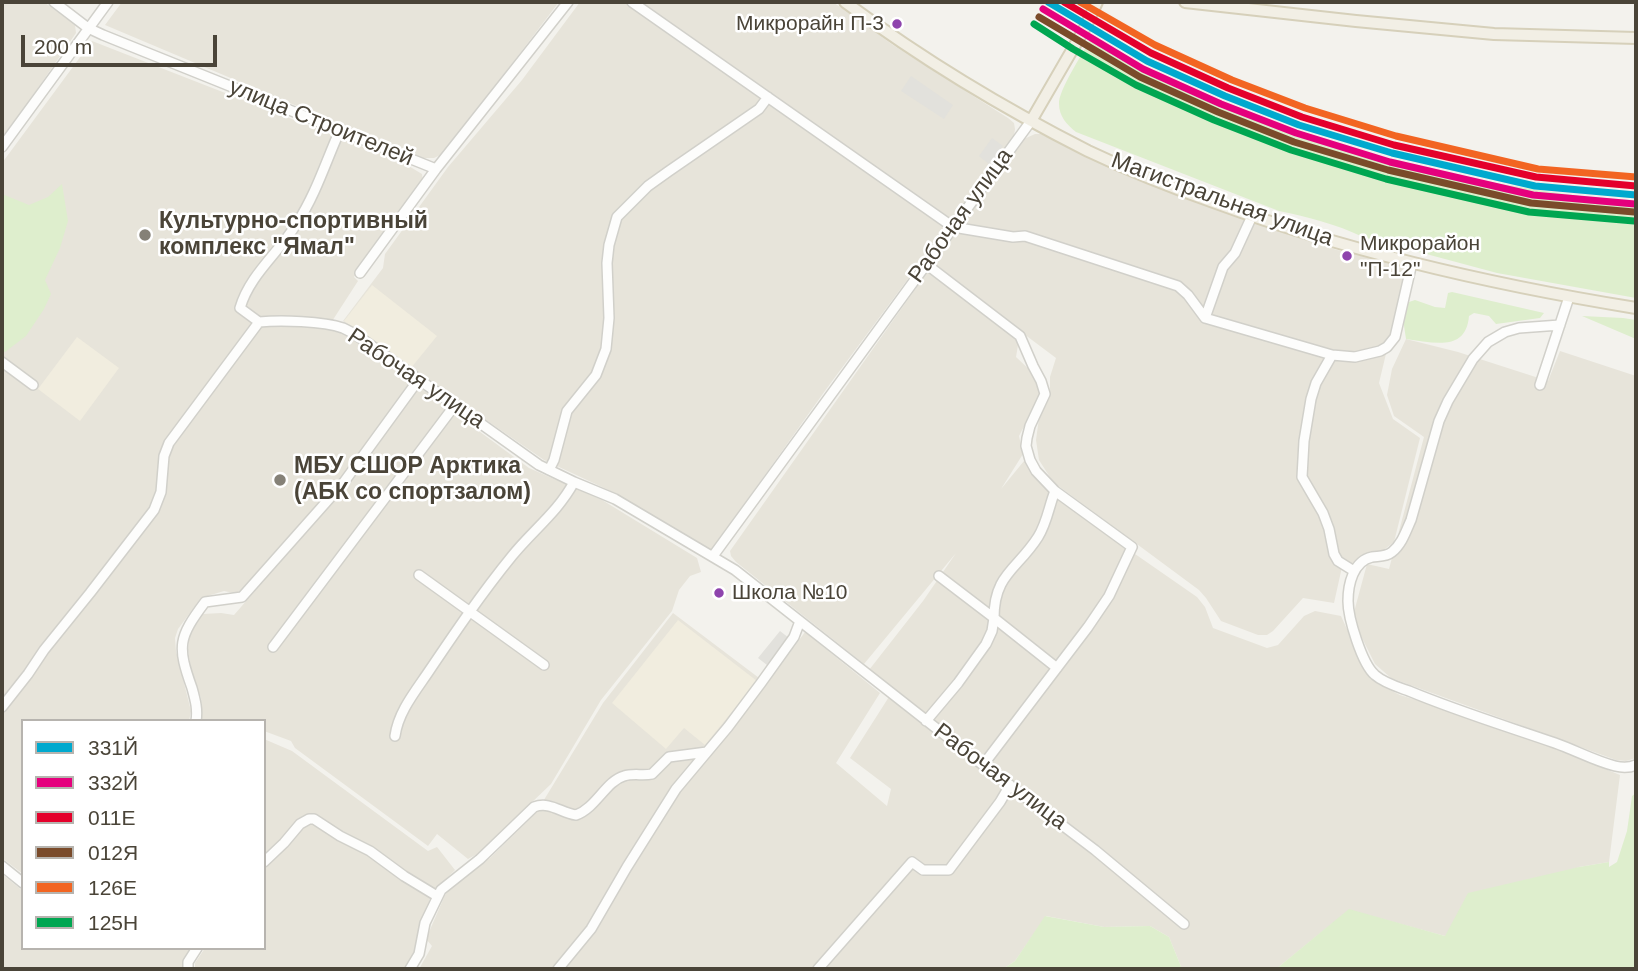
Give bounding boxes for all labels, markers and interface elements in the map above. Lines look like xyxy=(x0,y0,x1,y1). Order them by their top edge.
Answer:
place label: Микрорайн П-3 xyxy=(736,11,884,37)
marker: Микрорайн П-3 xyxy=(890,17,904,31)
scale bar xyxy=(24,21,220,65)
text: 200 m xyxy=(34,35,92,58)
street label: улица Строителей xyxy=(225,73,417,173)
street label: Рабочая улица xyxy=(903,143,1019,289)
street label: Магистральная улица xyxy=(1107,147,1337,253)
place label: Культурно-спортивный комплекс "Ямал" xyxy=(159,208,428,262)
marker: Культурно-спортивный комплекс "Ямал" xyxy=(137,227,153,243)
place label: Микрорайон "П-12" xyxy=(1360,231,1480,281)
marker: Микрорайон "П-12" xyxy=(1340,249,1354,263)
street label: Рабочая улица xyxy=(342,323,490,435)
place label: МБУ СШОР Арктика (АБК со спортзалом) xyxy=(294,453,531,507)
marker: МБУ СШОР Арктика (АБК со спортзалом) xyxy=(272,472,288,488)
place label: Школа №10 xyxy=(732,580,848,606)
marker: Школа №10 xyxy=(712,586,726,600)
street label: Рабочая улица xyxy=(928,718,1072,836)
legend xyxy=(21,719,266,950)
text: 331Й xyxy=(88,736,138,759)
text: 332Й xyxy=(88,771,138,794)
text: 011Е xyxy=(88,806,136,829)
text: 012Я xyxy=(88,841,138,864)
text: 126Е xyxy=(88,876,137,899)
text: 125Н xyxy=(88,911,138,934)

